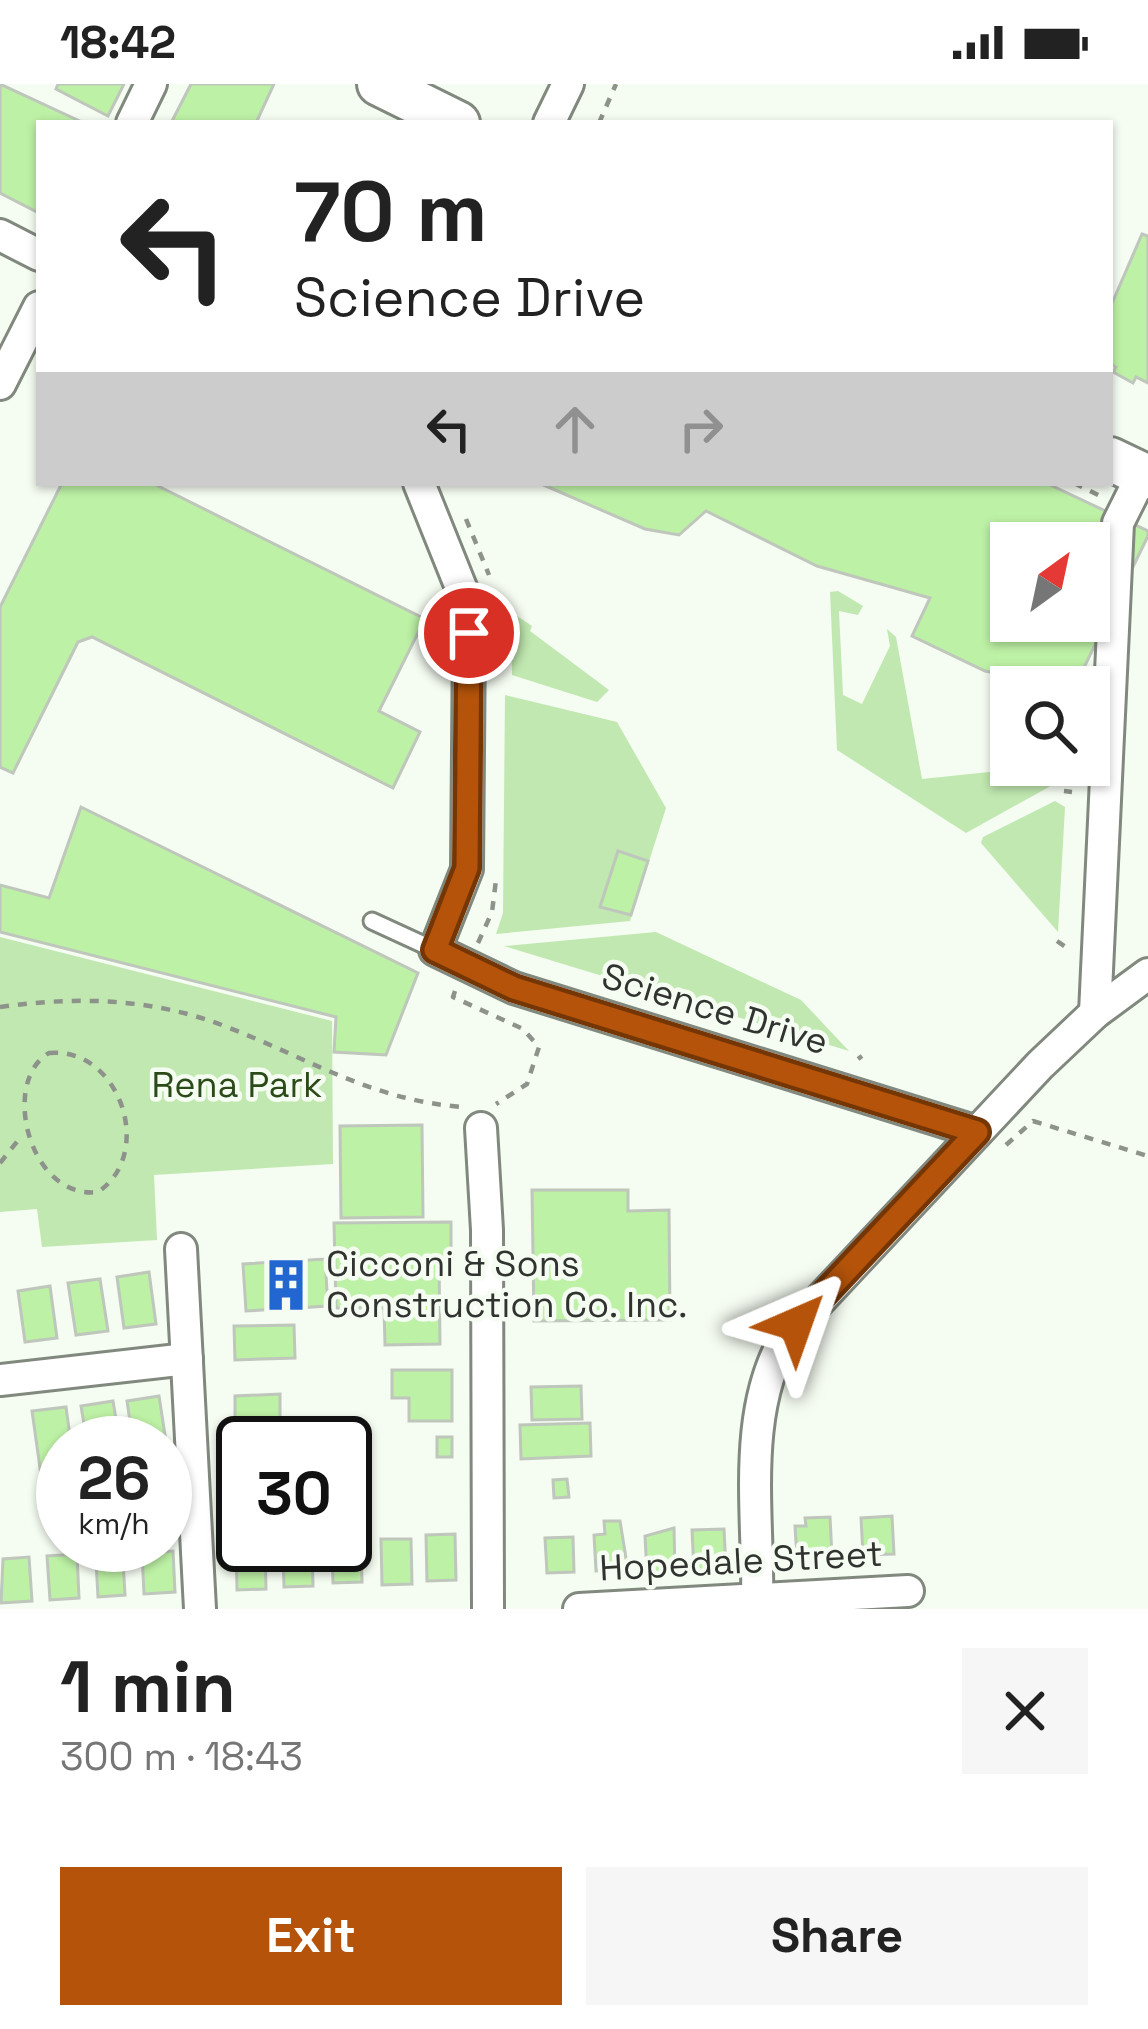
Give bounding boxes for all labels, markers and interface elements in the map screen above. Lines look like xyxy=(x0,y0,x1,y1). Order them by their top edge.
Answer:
text: 18:42 xyxy=(60,14,176,71)
text: 70 m xyxy=(294,158,488,266)
icon: left xyxy=(96,168,252,324)
text: Science Drive xyxy=(294,263,645,332)
icon: left xyxy=(416,396,482,462)
icon: ahead xyxy=(542,396,608,462)
icon: right xyxy=(668,396,734,462)
north arrow xyxy=(990,522,1110,642)
map controls xyxy=(990,522,1110,786)
pin xyxy=(418,582,520,684)
icon: arrive xyxy=(436,600,502,666)
button: search xyxy=(990,666,1110,786)
street label: Science Drive xyxy=(596,953,834,1065)
park label: Rena Park xyxy=(152,1062,322,1108)
place label: Cicconi & Sons Construction Co. Inc. xyxy=(326,1241,687,1328)
building icon: Cicconi & Sons Construction Co. Inc. xyxy=(257,1256,315,1314)
position arrow xyxy=(733,1261,859,1387)
speed limit sign: 30 xyxy=(216,1416,372,1572)
text: 26 xyxy=(78,1440,150,1517)
text: km/h xyxy=(78,1504,150,1543)
street label: Hopedale Street xyxy=(598,1531,884,1591)
text: 1 min xyxy=(60,1641,236,1733)
button: close xyxy=(962,1648,1088,1774)
text: 300 m · 18:43 xyxy=(60,1732,303,1781)
button: Exit xyxy=(60,1867,562,2005)
button: Share xyxy=(586,1867,1088,2005)

